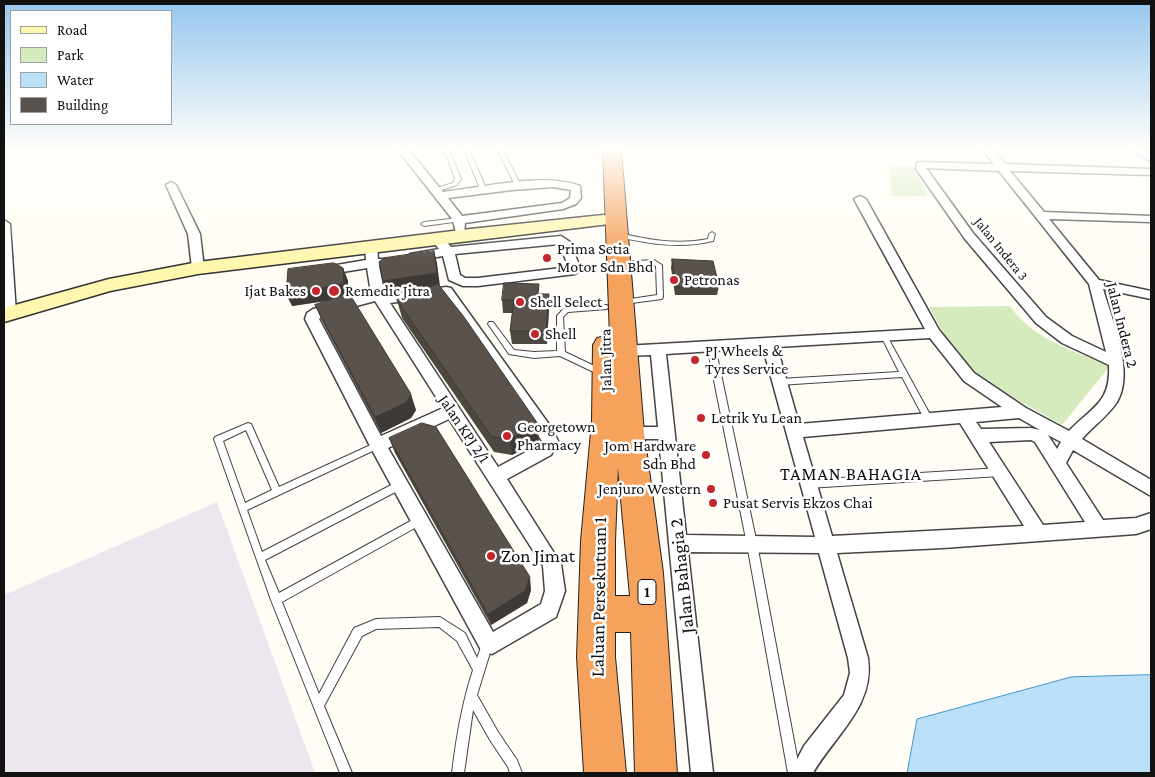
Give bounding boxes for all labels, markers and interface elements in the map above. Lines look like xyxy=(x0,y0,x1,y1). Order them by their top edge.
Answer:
legend xyxy=(10,10,172,125)
text: Road xyxy=(57,22,87,38)
text: Park xyxy=(57,47,84,63)
text: Water xyxy=(57,72,94,88)
text: Building xyxy=(57,97,108,113)
street label: Jalan Indera 3 xyxy=(970,214,1032,284)
place label: Prima Setia Motor Sdn Bhd xyxy=(557,239,653,277)
marker: Prima Setia Motor Sdn Bhd xyxy=(541,252,553,264)
place label: Petronas xyxy=(684,270,740,290)
marker: Petronas xyxy=(668,274,680,286)
street label: Jalan Indera 2 xyxy=(1102,280,1142,370)
place label: Ijat Bakes xyxy=(245,281,306,301)
place label: Remedic Jitra xyxy=(345,281,430,301)
marker: Remedic Jitra xyxy=(327,284,341,298)
marker: Ijat Bakes xyxy=(310,285,322,297)
place label: Shell Select xyxy=(530,292,602,312)
marker: Shell Select xyxy=(514,296,526,308)
place label: Shell xyxy=(545,324,577,344)
marker: Shell xyxy=(529,328,541,340)
street label: Jalan Jitra xyxy=(596,329,616,391)
place label: PJ Wheels & Tyres Service xyxy=(705,341,788,379)
marker: PJ Wheels & Tyres Service xyxy=(689,354,701,366)
street label: Jalan KPJ 2/1 xyxy=(434,391,494,467)
place label: Letrik Yu Lean xyxy=(711,408,802,428)
marker: Letrik Yu Lean xyxy=(695,412,707,424)
place label: Georgetown Pharmacy xyxy=(517,417,596,455)
marker: Georgetown Pharmacy xyxy=(501,430,513,442)
place label: Jom Hardware Sdn Bhd xyxy=(604,436,696,474)
marker: Jom Hardware Sdn Bhd xyxy=(700,449,712,461)
district label: TAMAN BAHAGIA xyxy=(778,463,924,485)
place label: Jenjuro Western xyxy=(598,479,701,499)
marker: Jenjuro Western xyxy=(705,483,717,495)
place label: Pusat Servis Ekzos Chai xyxy=(723,493,873,513)
marker: Pusat Servis Ekzos Chai xyxy=(707,497,719,509)
street label: Laluan Persekutuan 1 xyxy=(586,517,612,677)
street label: Jalan Bahagia 2 xyxy=(665,517,699,635)
place label: Zon Jimat xyxy=(501,545,575,567)
marker: Zon Jimat xyxy=(485,550,497,562)
road number: 1 xyxy=(638,580,656,604)

